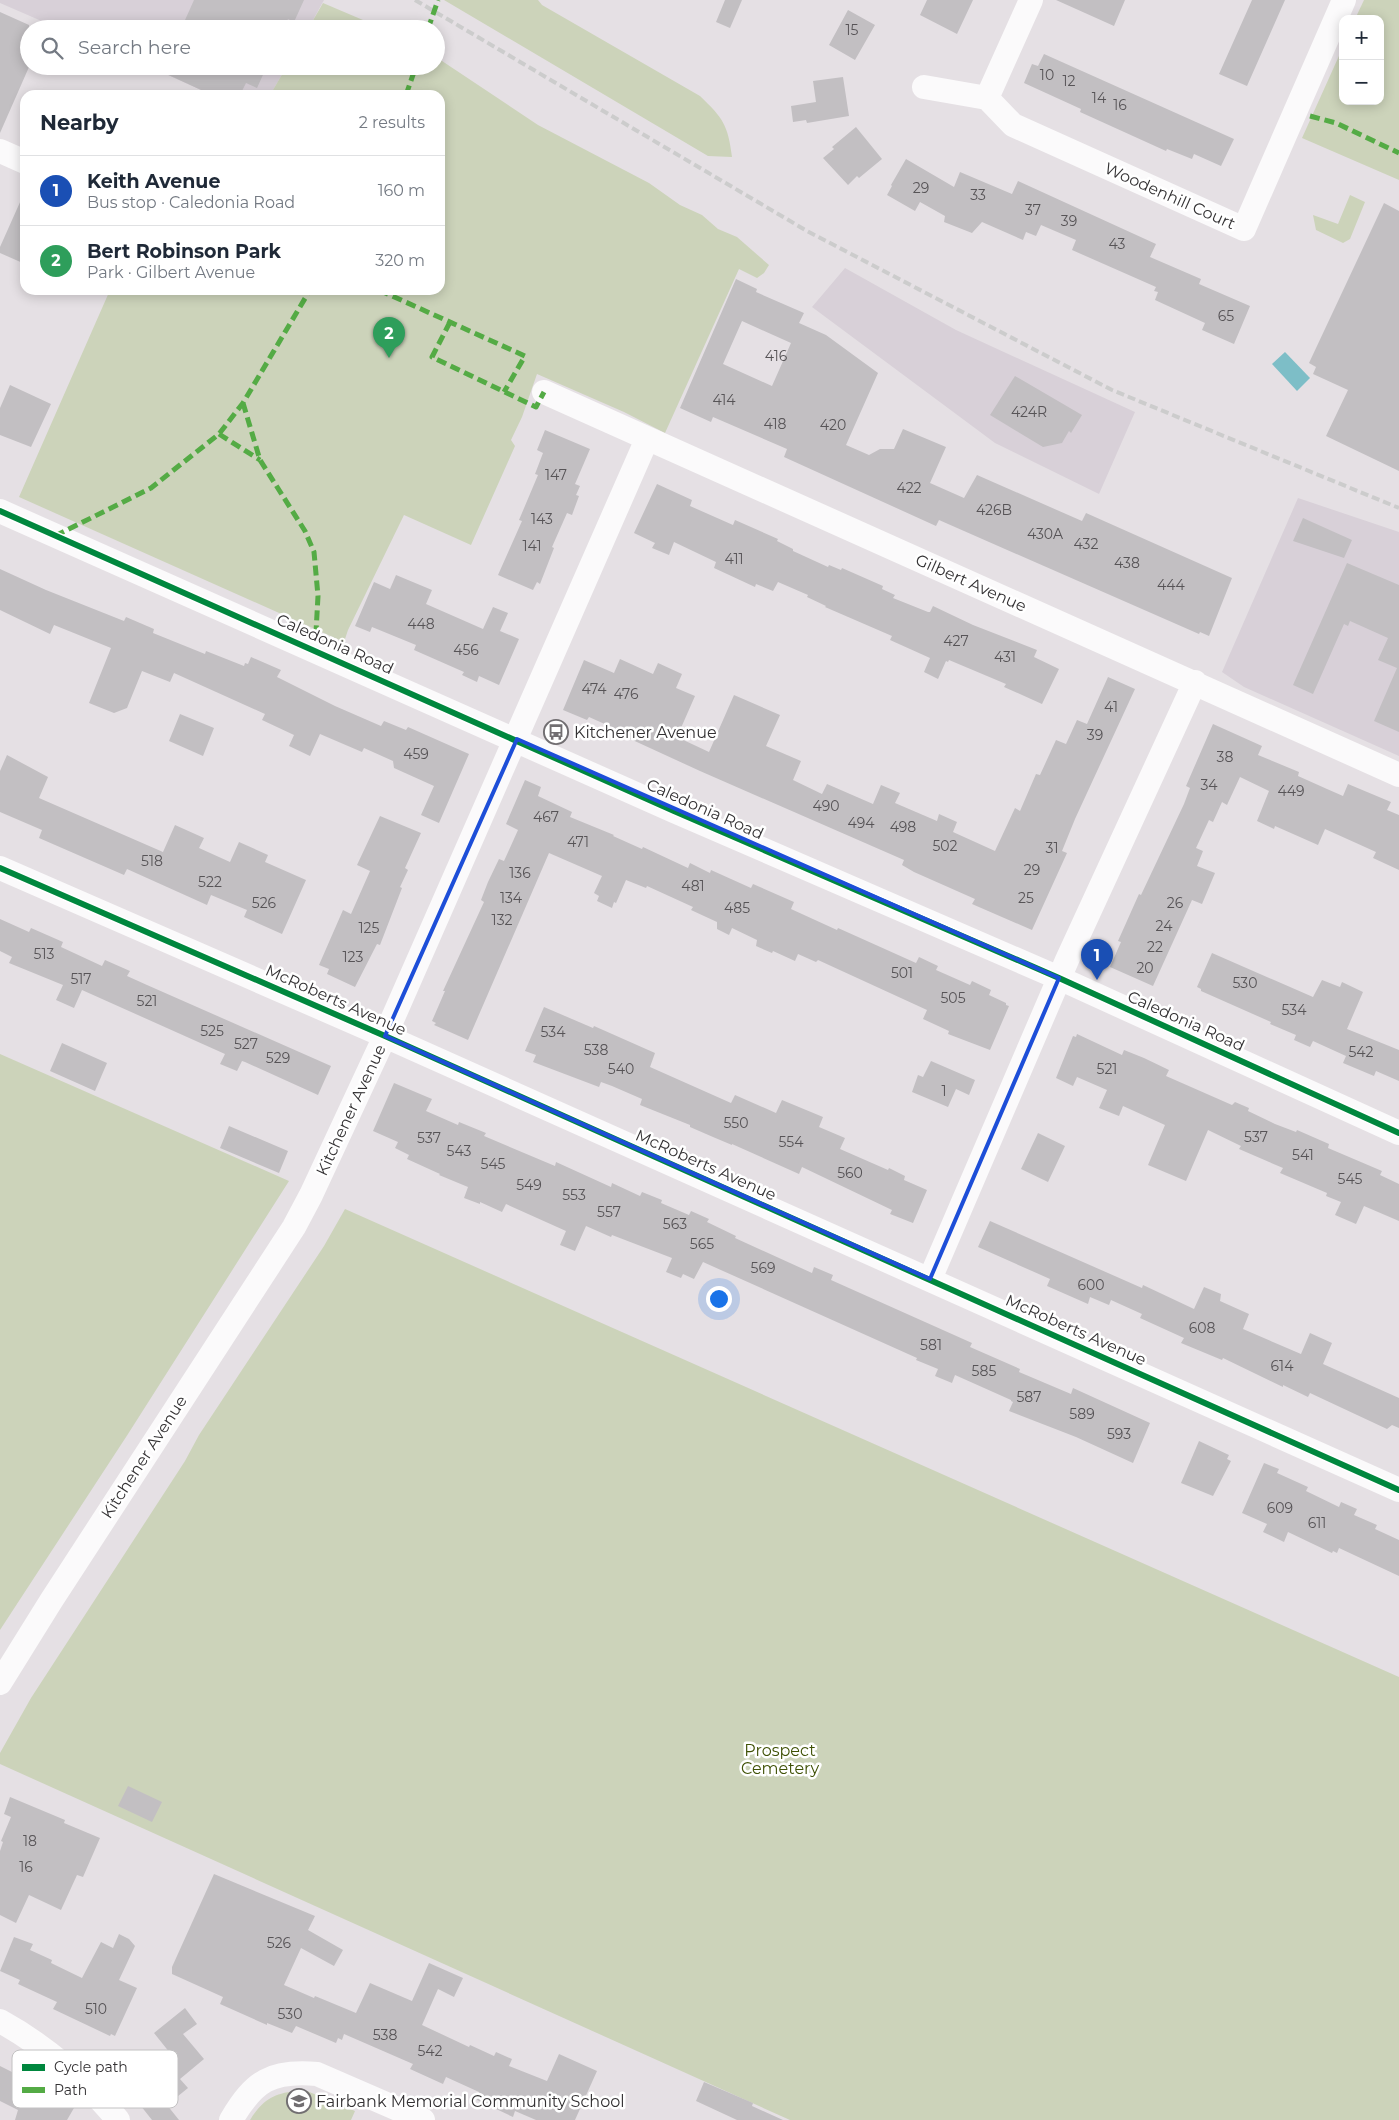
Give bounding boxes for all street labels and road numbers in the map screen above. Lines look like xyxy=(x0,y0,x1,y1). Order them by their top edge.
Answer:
street label: Woodenhill Court xyxy=(1102,159,1239,234)
street label: Gilbert Avenue xyxy=(913,550,1029,616)
street label: Caledonia Road xyxy=(274,610,396,678)
street label: Caledonia Road xyxy=(644,775,766,843)
street label: McRoberts Avenue xyxy=(263,960,409,1040)
street label: Caledonia Road xyxy=(1125,987,1247,1055)
street label: Kitchener Avenue xyxy=(312,1041,390,1179)
street label: McRoberts Avenue xyxy=(633,1125,779,1205)
street label: McRoberts Avenue xyxy=(1003,1290,1149,1370)
street label: Kitchener Avenue xyxy=(97,1392,191,1522)

